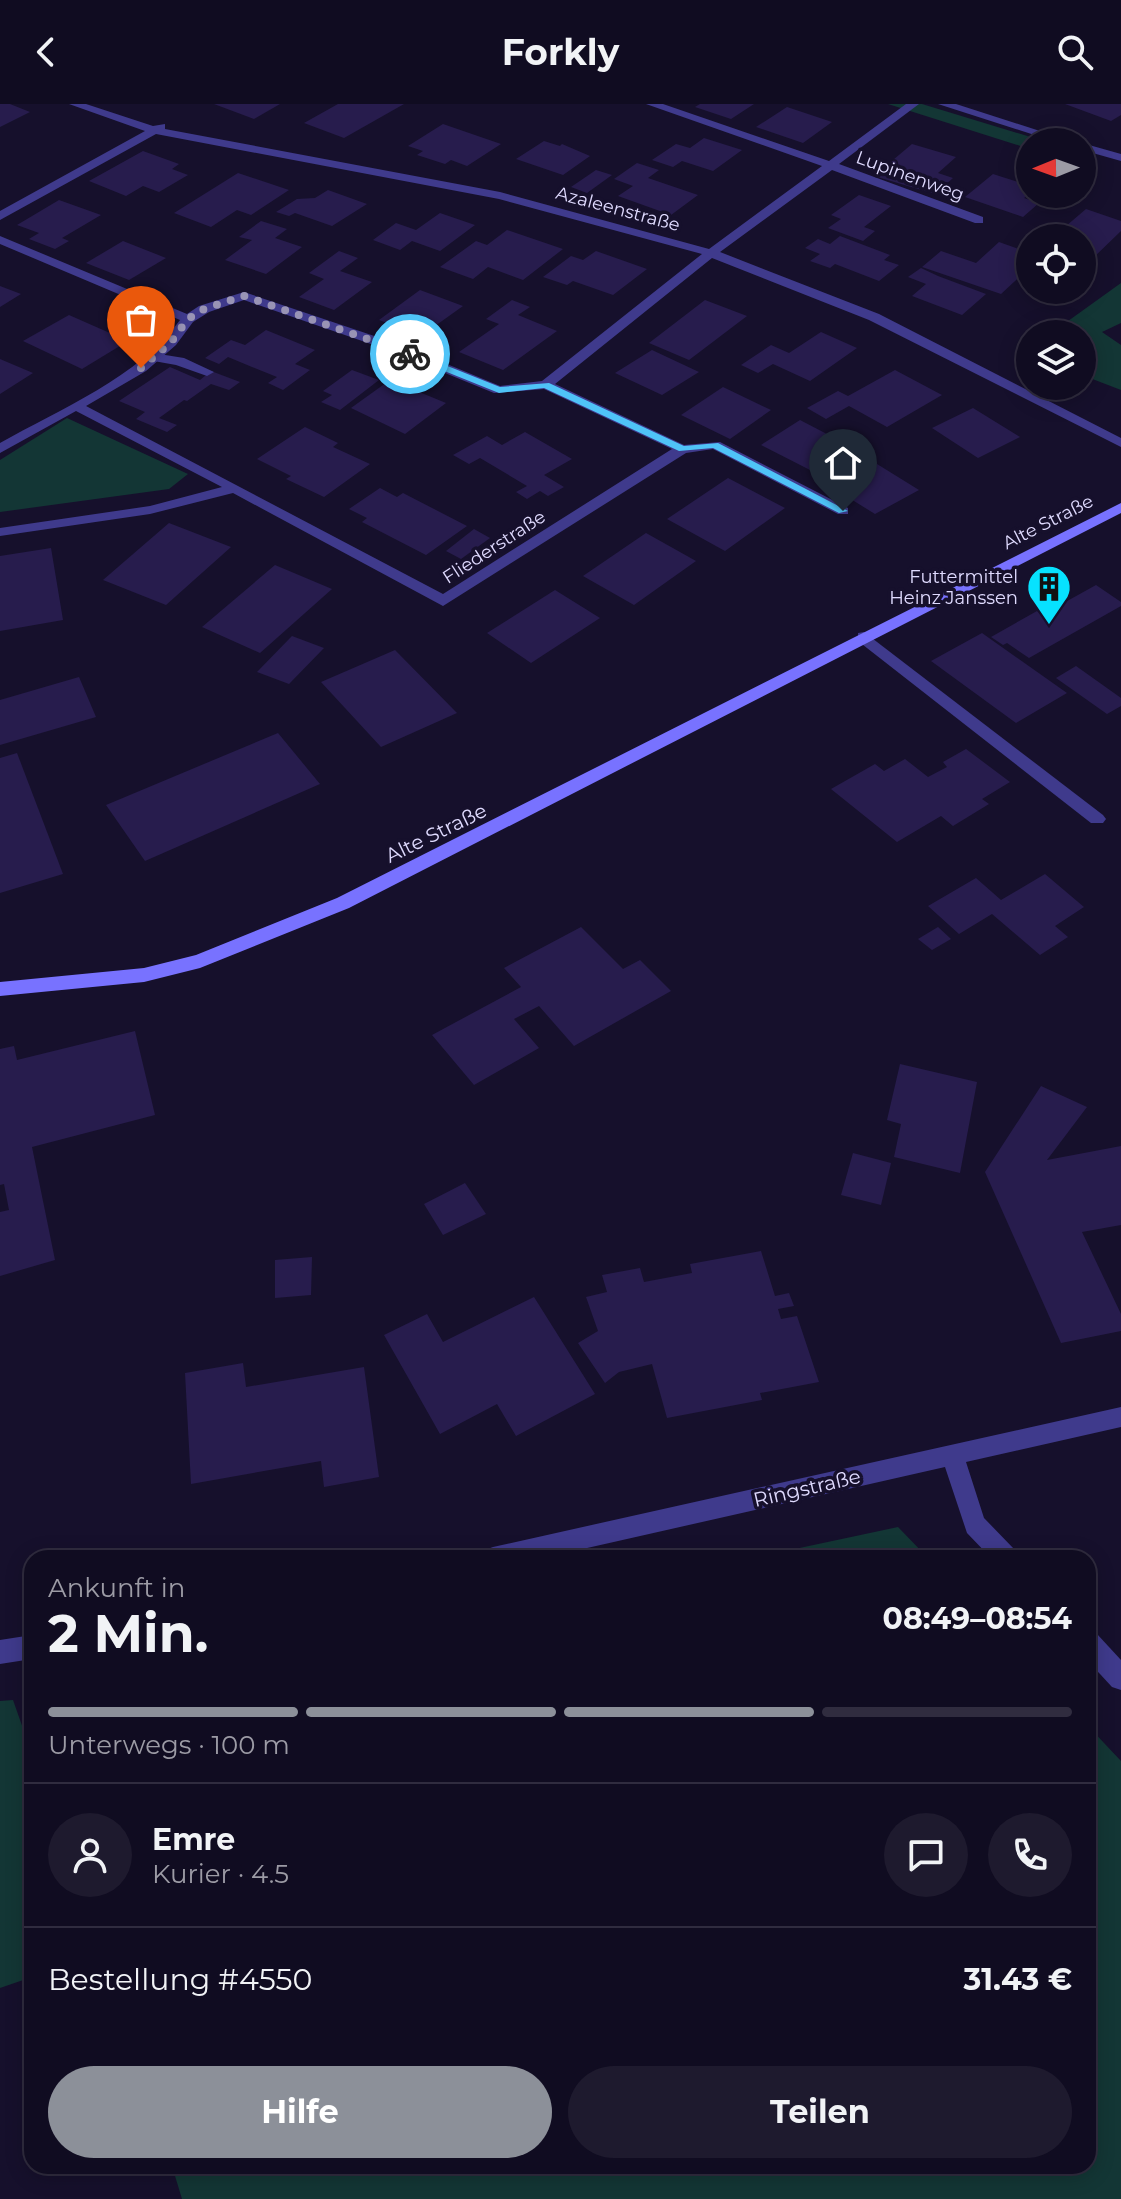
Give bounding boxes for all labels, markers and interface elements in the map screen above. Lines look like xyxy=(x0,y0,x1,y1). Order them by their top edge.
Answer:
icon: back xyxy=(24,30,68,74)
text: Forkly xyxy=(502,30,619,74)
icon: search xyxy=(1053,30,1097,74)
north arrow xyxy=(1016,128,1096,208)
map controls xyxy=(1016,128,1096,400)
street label: Lupinenweg xyxy=(853,146,967,206)
street label: Azaleenstraße xyxy=(554,182,683,236)
button: locate xyxy=(1016,224,1096,304)
pin xyxy=(107,286,175,368)
icon: bag xyxy=(119,298,163,342)
courier xyxy=(370,314,450,394)
button: layers xyxy=(1016,320,1096,400)
icon: bike xyxy=(388,332,432,376)
pin xyxy=(809,429,877,511)
icon: home xyxy=(821,441,865,485)
street label: Alte Straße xyxy=(999,490,1097,554)
street label: Fliederstraße xyxy=(438,505,550,588)
building icon: Futtermittel Heinz Janssen xyxy=(1025,563,1073,626)
place label: Futtermittel Heinz Janssen xyxy=(889,566,1018,609)
street label: Alte Straße xyxy=(382,798,490,868)
street label: Ringstraße xyxy=(751,1464,863,1512)
text: Ankunft in xyxy=(48,1572,185,1604)
text: 08:49–08:54 xyxy=(883,1600,1072,1637)
text: 2 Min. xyxy=(48,1602,208,1665)
text: Unterwegs · 100 m xyxy=(48,1729,290,1761)
button: person xyxy=(48,1813,132,1897)
button: chat xyxy=(884,1813,968,1897)
button: phone xyxy=(988,1813,1072,1897)
text: Emre xyxy=(152,1821,235,1858)
text: Kurier · 4.5 xyxy=(152,1858,289,1890)
text: Bestellung #4550 xyxy=(48,1961,312,1998)
text: 31.43 € xyxy=(964,1961,1072,1998)
button: Hilfe xyxy=(48,2066,552,2158)
button: Teilen xyxy=(568,2066,1072,2158)

